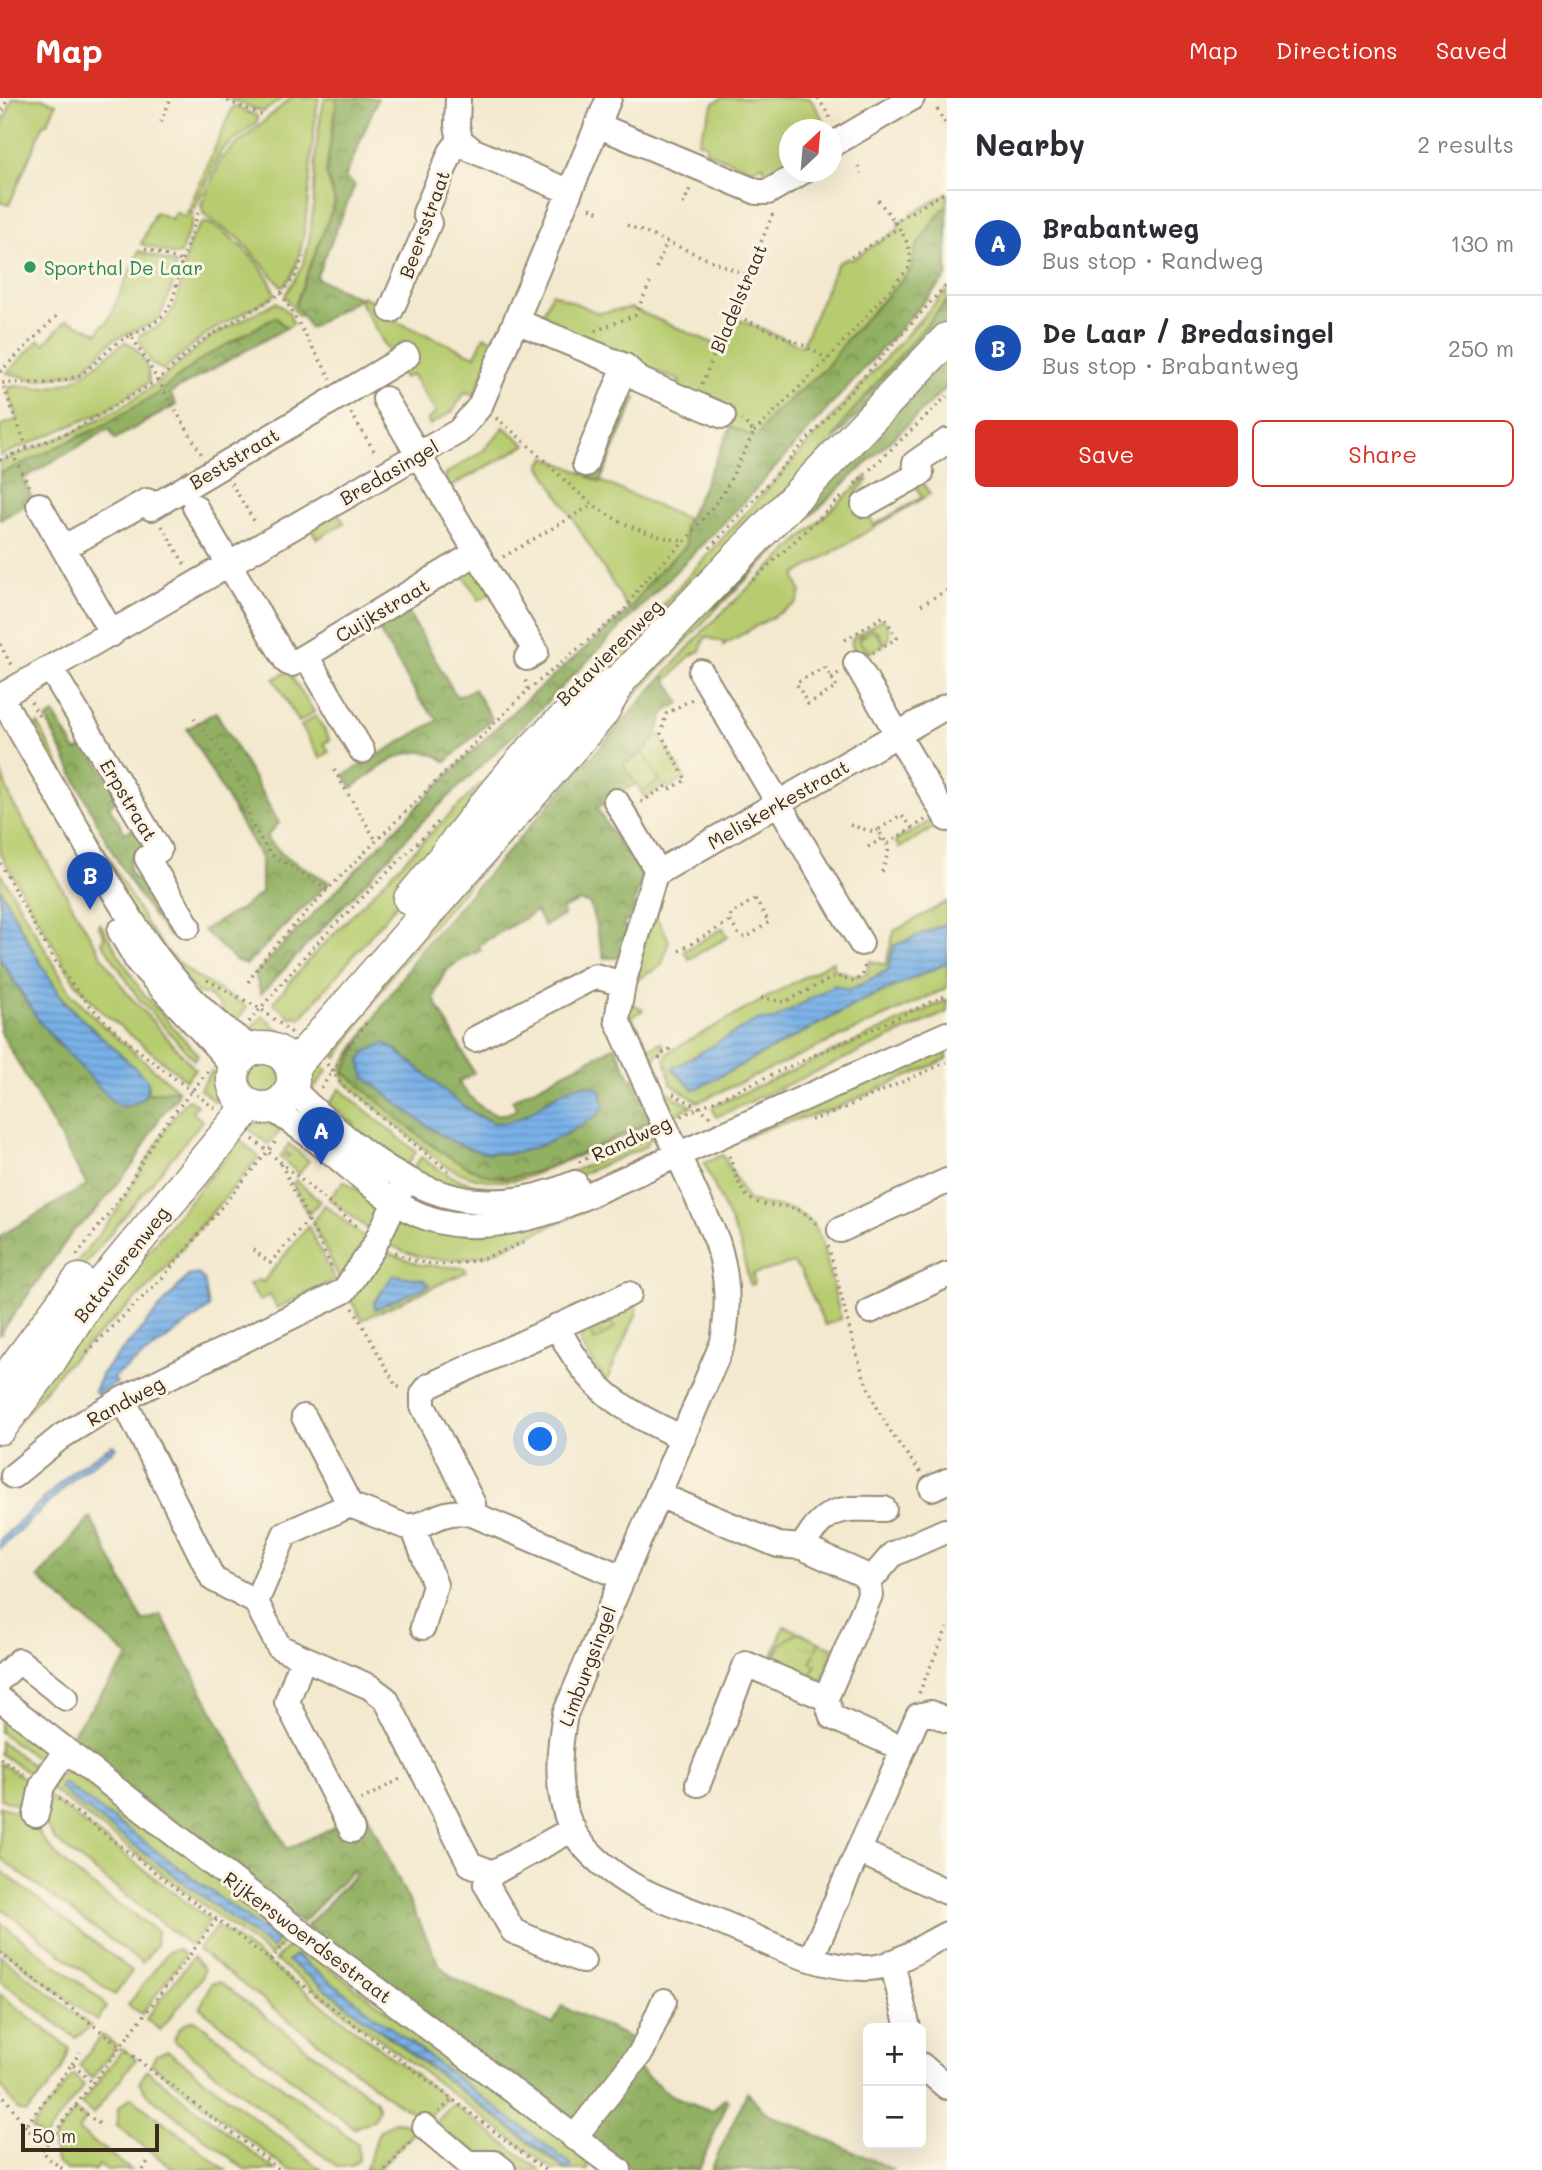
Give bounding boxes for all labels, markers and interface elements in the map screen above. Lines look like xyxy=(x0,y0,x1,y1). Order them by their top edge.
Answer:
text: Map xyxy=(35,28,103,71)
text: Map xyxy=(1189,34,1238,65)
text: Directions xyxy=(1276,34,1398,65)
text: Saved xyxy=(1436,34,1507,65)
north arrow xyxy=(779,119,842,182)
text: Nearby xyxy=(975,124,1085,164)
text: 2 results xyxy=(1417,129,1514,159)
street label: Beersstraat xyxy=(393,167,455,281)
text: Brabantweg xyxy=(1042,211,1199,245)
text: A xyxy=(990,228,1006,258)
text: 130 m xyxy=(1450,228,1514,258)
street label: Bladelstraat xyxy=(704,240,772,356)
text: Bus stop · Randweg xyxy=(1042,245,1263,275)
place label: Sporthal De Laar xyxy=(44,255,203,280)
marker: Sporthal De Laar xyxy=(22,259,38,275)
text: De Laar / Bredasingel xyxy=(1042,316,1334,350)
text: B xyxy=(990,333,1006,363)
text: 250 m xyxy=(1448,333,1514,363)
text: Bus stop · Brabantweg xyxy=(1042,350,1299,380)
button: Save xyxy=(975,420,1238,487)
button: Share xyxy=(1252,420,1514,487)
street label: Beststraat xyxy=(185,421,283,495)
street label: Bredasingel xyxy=(335,434,443,510)
street label: Cuijkstraat xyxy=(330,572,434,648)
street label: Batavierenweg xyxy=(550,593,668,711)
street label: Meliskerkestraat xyxy=(703,753,853,855)
street label: Erpstraat xyxy=(95,754,163,846)
pin: B xyxy=(67,852,113,910)
pin: A xyxy=(298,1107,344,1165)
street label: Randweg xyxy=(587,1109,675,1167)
street label: Batavierenweg xyxy=(68,1201,174,1327)
street label: Randweg xyxy=(82,1370,168,1432)
your location xyxy=(523,1422,557,1456)
street label: Limburgsingel xyxy=(553,1602,621,1730)
street label: Rijkerswoerdsestraat xyxy=(219,1865,397,2009)
map controls xyxy=(863,2023,926,2149)
button: + xyxy=(863,2023,926,2086)
button: − xyxy=(863,2086,926,2149)
scale bar xyxy=(21,2121,159,2153)
text: 50 m xyxy=(32,2123,76,2148)

